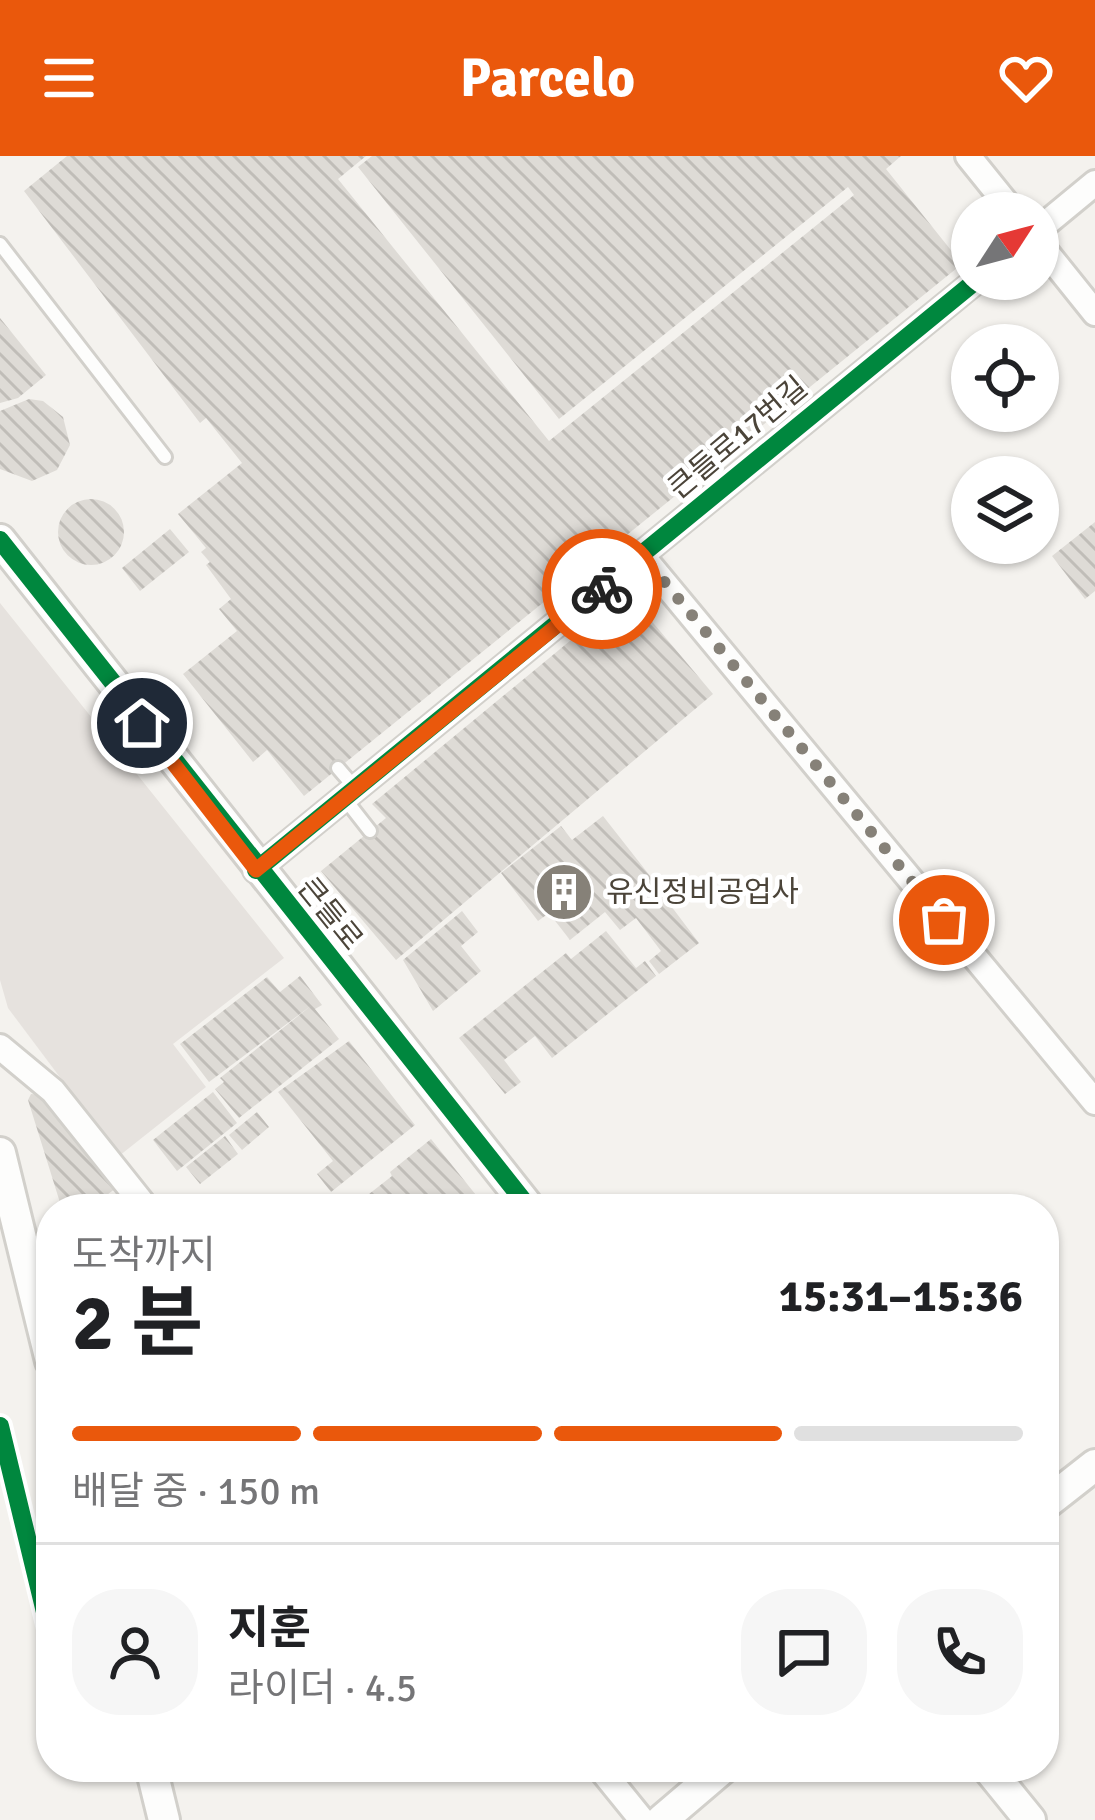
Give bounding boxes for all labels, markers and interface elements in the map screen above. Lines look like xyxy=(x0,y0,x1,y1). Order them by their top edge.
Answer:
icon: menu xyxy=(36,45,102,111)
text: Parcelo xyxy=(460,45,635,112)
icon: heart xyxy=(993,45,1059,111)
north arrow xyxy=(951,192,1059,300)
map controls xyxy=(951,192,1059,564)
button: locate xyxy=(951,324,1059,432)
street label: 큰들로17번길 xyxy=(661,369,815,507)
button: layers xyxy=(951,456,1059,564)
courier xyxy=(542,529,662,649)
icon: bike xyxy=(569,556,635,622)
pin xyxy=(91,672,193,774)
icon: home xyxy=(109,690,175,756)
building icon: 유신정비공업사 xyxy=(533,861,595,923)
pin xyxy=(893,869,995,971)
street label: 큰들로 xyxy=(290,870,370,958)
place label: 유신정비공업사 xyxy=(606,874,799,911)
icon: bag xyxy=(911,887,977,953)
text: 도착까지 xyxy=(72,1231,216,1279)
text: 15:31–15:36 xyxy=(779,1269,1023,1324)
text: 2 분 xyxy=(72,1276,203,1372)
text: 배달 중 · 150 m xyxy=(72,1467,320,1515)
button: person xyxy=(72,1589,198,1715)
button: chat xyxy=(741,1589,867,1715)
button: phone xyxy=(897,1589,1023,1715)
text: 지훈 xyxy=(228,1601,311,1656)
text: 라이더 · 4.5 xyxy=(228,1664,417,1712)

